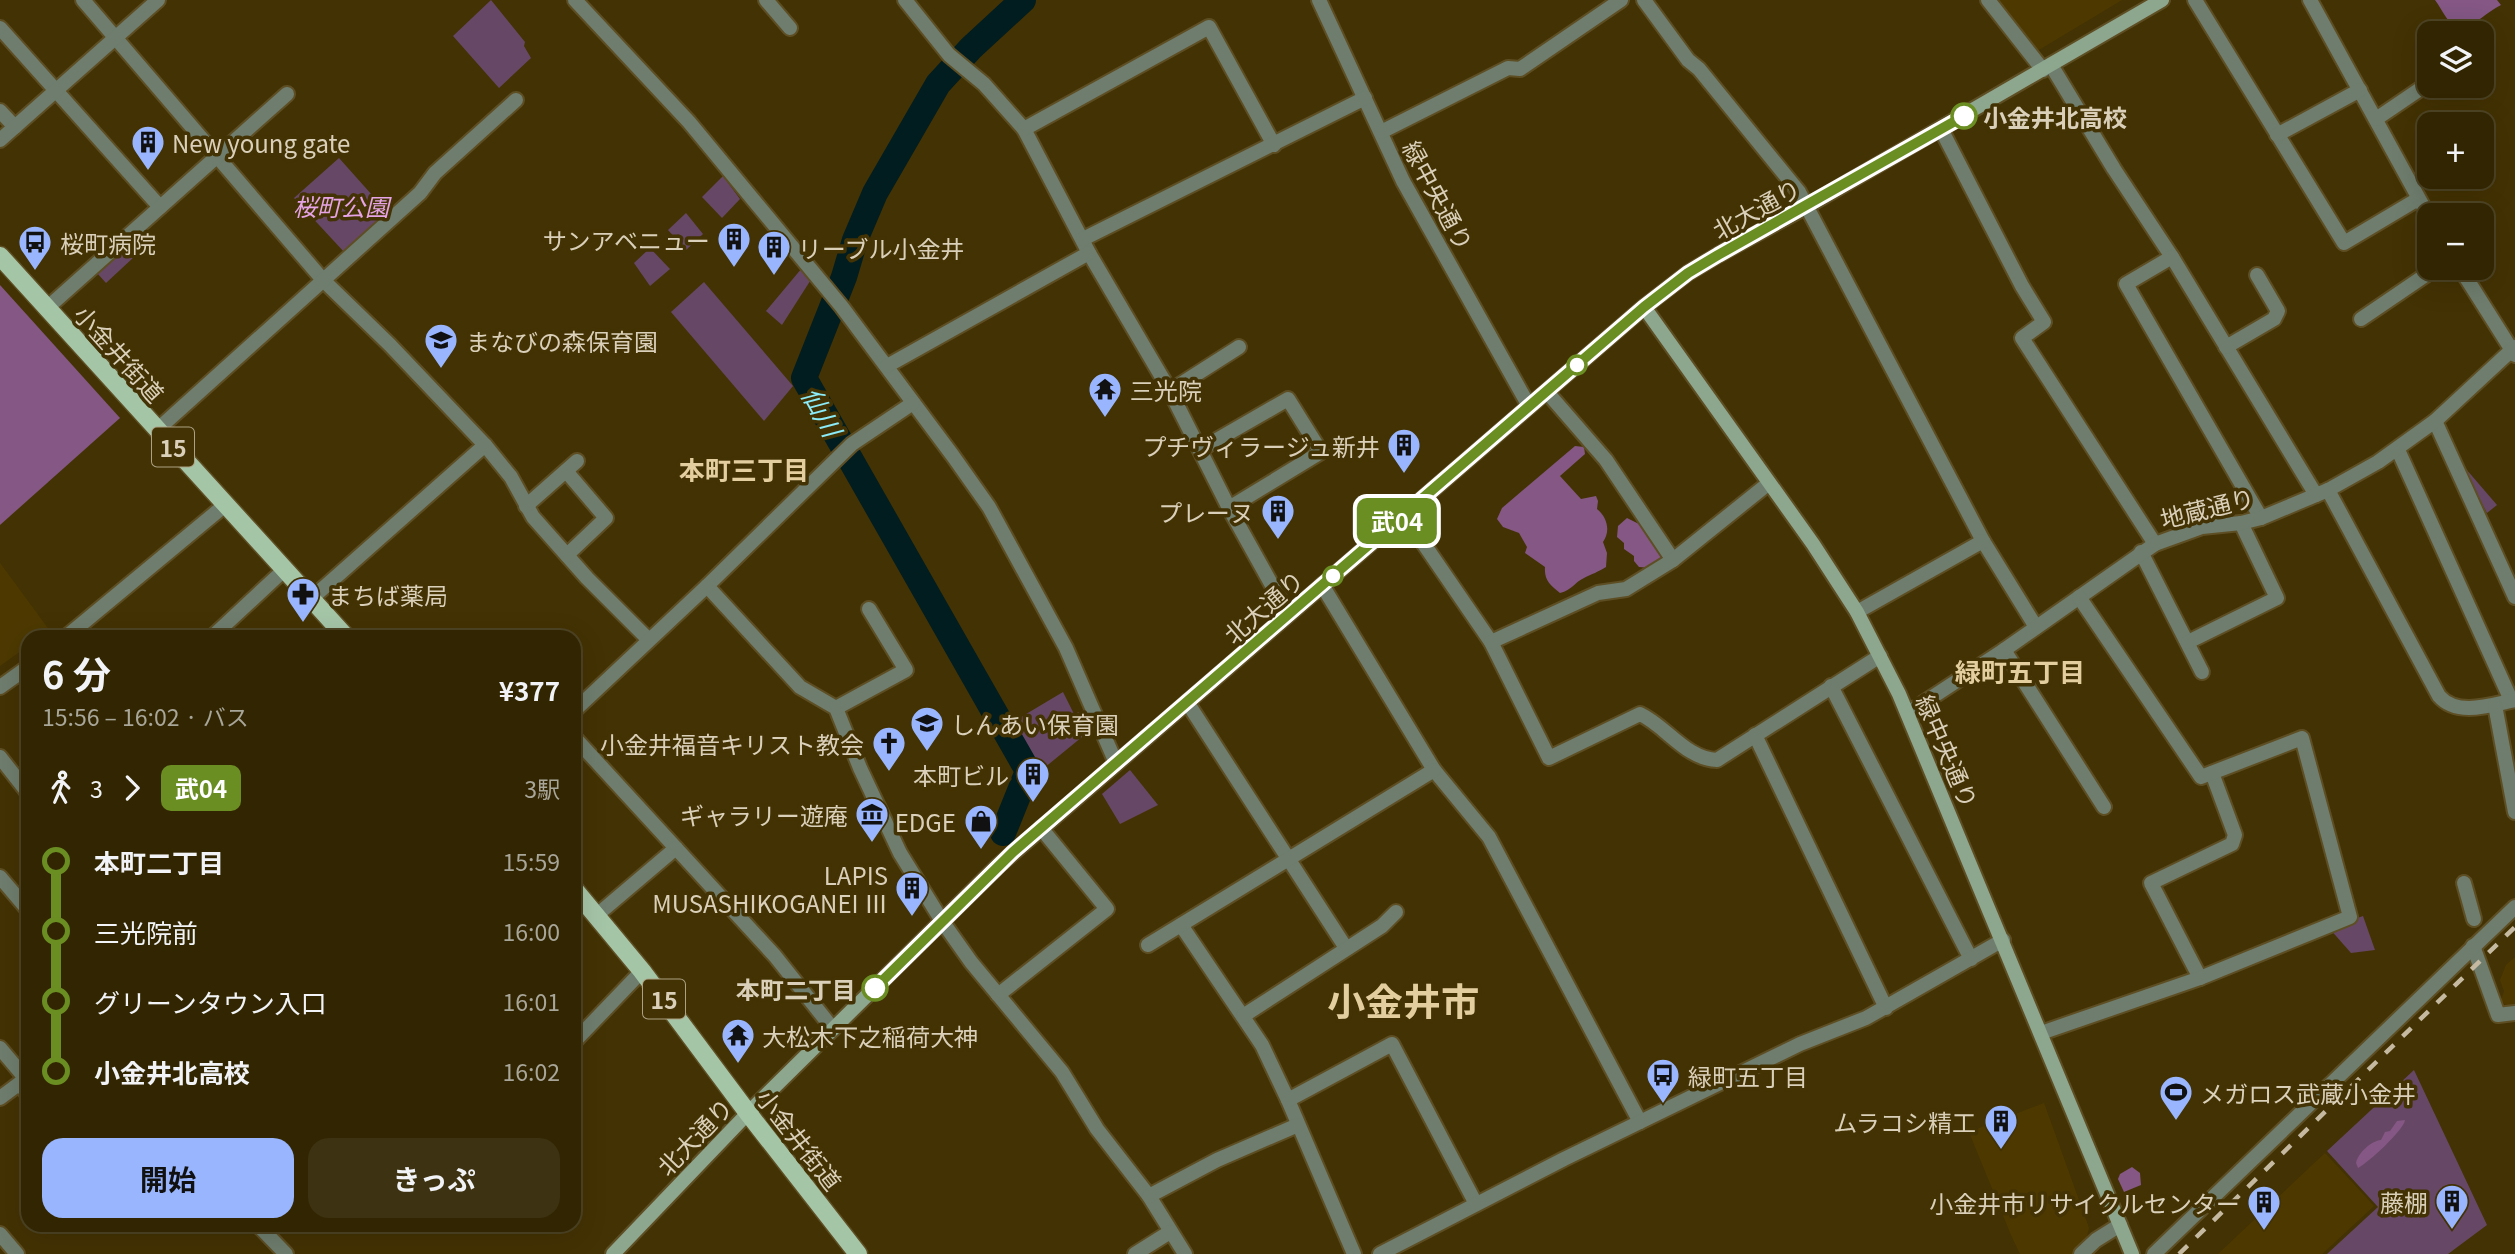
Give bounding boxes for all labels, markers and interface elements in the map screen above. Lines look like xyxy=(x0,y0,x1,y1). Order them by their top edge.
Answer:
map controls xyxy=(2417,21,2494,280)
button: layers xyxy=(2417,21,2494,98)
place label: 小金井北高校 xyxy=(1983,99,2127,134)
marker: 小金井北高校 xyxy=(1951,103,1977,129)
button: + xyxy=(2417,112,2494,189)
building icon: New young gate xyxy=(129,123,167,172)
place label: New young gate xyxy=(172,125,350,160)
street label: 緑中央通り xyxy=(1395,134,1483,256)
street label: 北大通り xyxy=(1706,169,1806,247)
park label: 桜町公園 xyxy=(293,188,392,223)
button: − xyxy=(2417,203,2494,280)
building icon: サンアベニュー xyxy=(715,220,753,269)
place label: サンアベニュー xyxy=(542,222,710,257)
bus stop icon: 桜町病院 xyxy=(16,223,54,272)
place label: 桜町病院 xyxy=(60,225,156,260)
building icon: リーブル小金井 xyxy=(755,228,793,277)
place label: リーブル小金井 xyxy=(798,230,965,265)
street label: 小金井街道 xyxy=(67,297,173,409)
school or university icon: まなびの森保育園 xyxy=(422,321,460,370)
place label: まなびの森保育園 xyxy=(466,323,658,358)
unlabelled marker xyxy=(1567,355,1587,375)
temple icon: 三光院 xyxy=(1086,370,1124,419)
place label: 三光院 xyxy=(1130,372,1202,407)
water label: 仙川 xyxy=(794,379,853,445)
building icon: プチヴィラージュ新井 xyxy=(1385,426,1423,475)
road number: 15 xyxy=(152,428,194,466)
place label: プチヴィラージュ新井 xyxy=(1142,428,1380,463)
district label: 本町三丁目 xyxy=(679,450,809,487)
street label: 地蔵通り xyxy=(2156,478,2258,536)
building icon: プレーヌ xyxy=(1259,492,1297,541)
place label: プレーヌ xyxy=(1158,494,1254,529)
line badge: 武04 xyxy=(1357,498,1437,544)
text: 武04 xyxy=(1371,503,1423,538)
street label: 北大通り xyxy=(1215,561,1311,651)
unlabelled marker xyxy=(1323,566,1343,586)
pharmacy icon: まちば薬局 xyxy=(284,575,322,624)
place label: まちば薬局 xyxy=(328,577,448,612)
text: 6 分 xyxy=(42,645,111,700)
district label: 緑町五丁目 xyxy=(1955,652,2085,689)
text: ¥377 xyxy=(499,671,560,708)
street label: 緑中央通り xyxy=(1908,689,1988,813)
text: 15:56 – 16:02 · バス xyxy=(42,699,249,733)
school or university icon: しんあい保育園 xyxy=(908,704,946,753)
place label: しんあい保育園 xyxy=(951,706,1119,741)
church icon: 小金井福音キリスト教会 xyxy=(870,724,908,773)
place label: 小金井福音キリスト教会 xyxy=(600,726,864,761)
building icon: 本町ビル xyxy=(1014,755,1052,804)
place label: 本町ビル xyxy=(913,757,1009,792)
icon: walk xyxy=(42,769,80,807)
icon: forward xyxy=(113,769,151,807)
text: 武04 xyxy=(175,770,227,805)
text: 3 xyxy=(90,771,103,805)
text: 3駅 xyxy=(524,771,560,805)
museum icon: ギャラリー遊庵 xyxy=(853,795,891,844)
place label: ギャラリー遊庵 xyxy=(680,797,848,832)
shop icon: EDGE xyxy=(962,802,1000,851)
place label: EDGE xyxy=(895,804,956,839)
text: 本町二丁目 xyxy=(94,843,224,880)
text: 15:59 xyxy=(503,844,560,878)
place label: LAPIS MUSASHIKOGANEI Ⅲ xyxy=(652,857,888,920)
building icon: LAPIS MUSASHIKOGANEI Ⅲ xyxy=(893,869,931,918)
text: 三光院前 xyxy=(94,913,198,950)
text: 16:00 xyxy=(503,914,560,948)
place label: 本町二丁目 xyxy=(736,971,856,1006)
district label: 小金井市 xyxy=(1327,972,1479,1027)
marker: 本町二丁目 xyxy=(862,975,888,1001)
road number: 15 xyxy=(643,980,685,1018)
text: グリーンタウン入口 xyxy=(94,983,327,1020)
text: 16:01 xyxy=(503,984,560,1018)
temple icon: 大松木下之稲荷大神 xyxy=(719,1016,757,1065)
place label: 大松木下之稲荷大神 xyxy=(762,1018,978,1053)
text: 小金井北高校 xyxy=(94,1053,250,1090)
text: 16:02 xyxy=(503,1054,560,1088)
bus stop icon: 緑町五丁目 xyxy=(1644,1056,1682,1105)
place label: 緑町五丁目 xyxy=(1688,1058,1808,1093)
sports icon: メガロス武蔵小金井 xyxy=(2157,1073,2195,1122)
place label: メガロス武蔵小金井 xyxy=(2200,1075,2416,1110)
street label: 小金井街道 xyxy=(749,1081,851,1197)
street label: 北大通り xyxy=(648,1089,740,1183)
building icon: ムラコシ精工 xyxy=(1982,1102,2020,1151)
place label: ムラコシ精工 xyxy=(1833,1104,1976,1139)
button: 開始 xyxy=(42,1138,294,1218)
button: きっぷ xyxy=(308,1138,560,1218)
building icon: 藤棚 xyxy=(2433,1182,2471,1231)
building icon: 小金井市リサイクルセンター xyxy=(2245,1183,2283,1232)
place label: 藤棚 xyxy=(2380,1184,2428,1219)
place label: 小金井市リサイクルセンター xyxy=(1929,1185,2240,1220)

